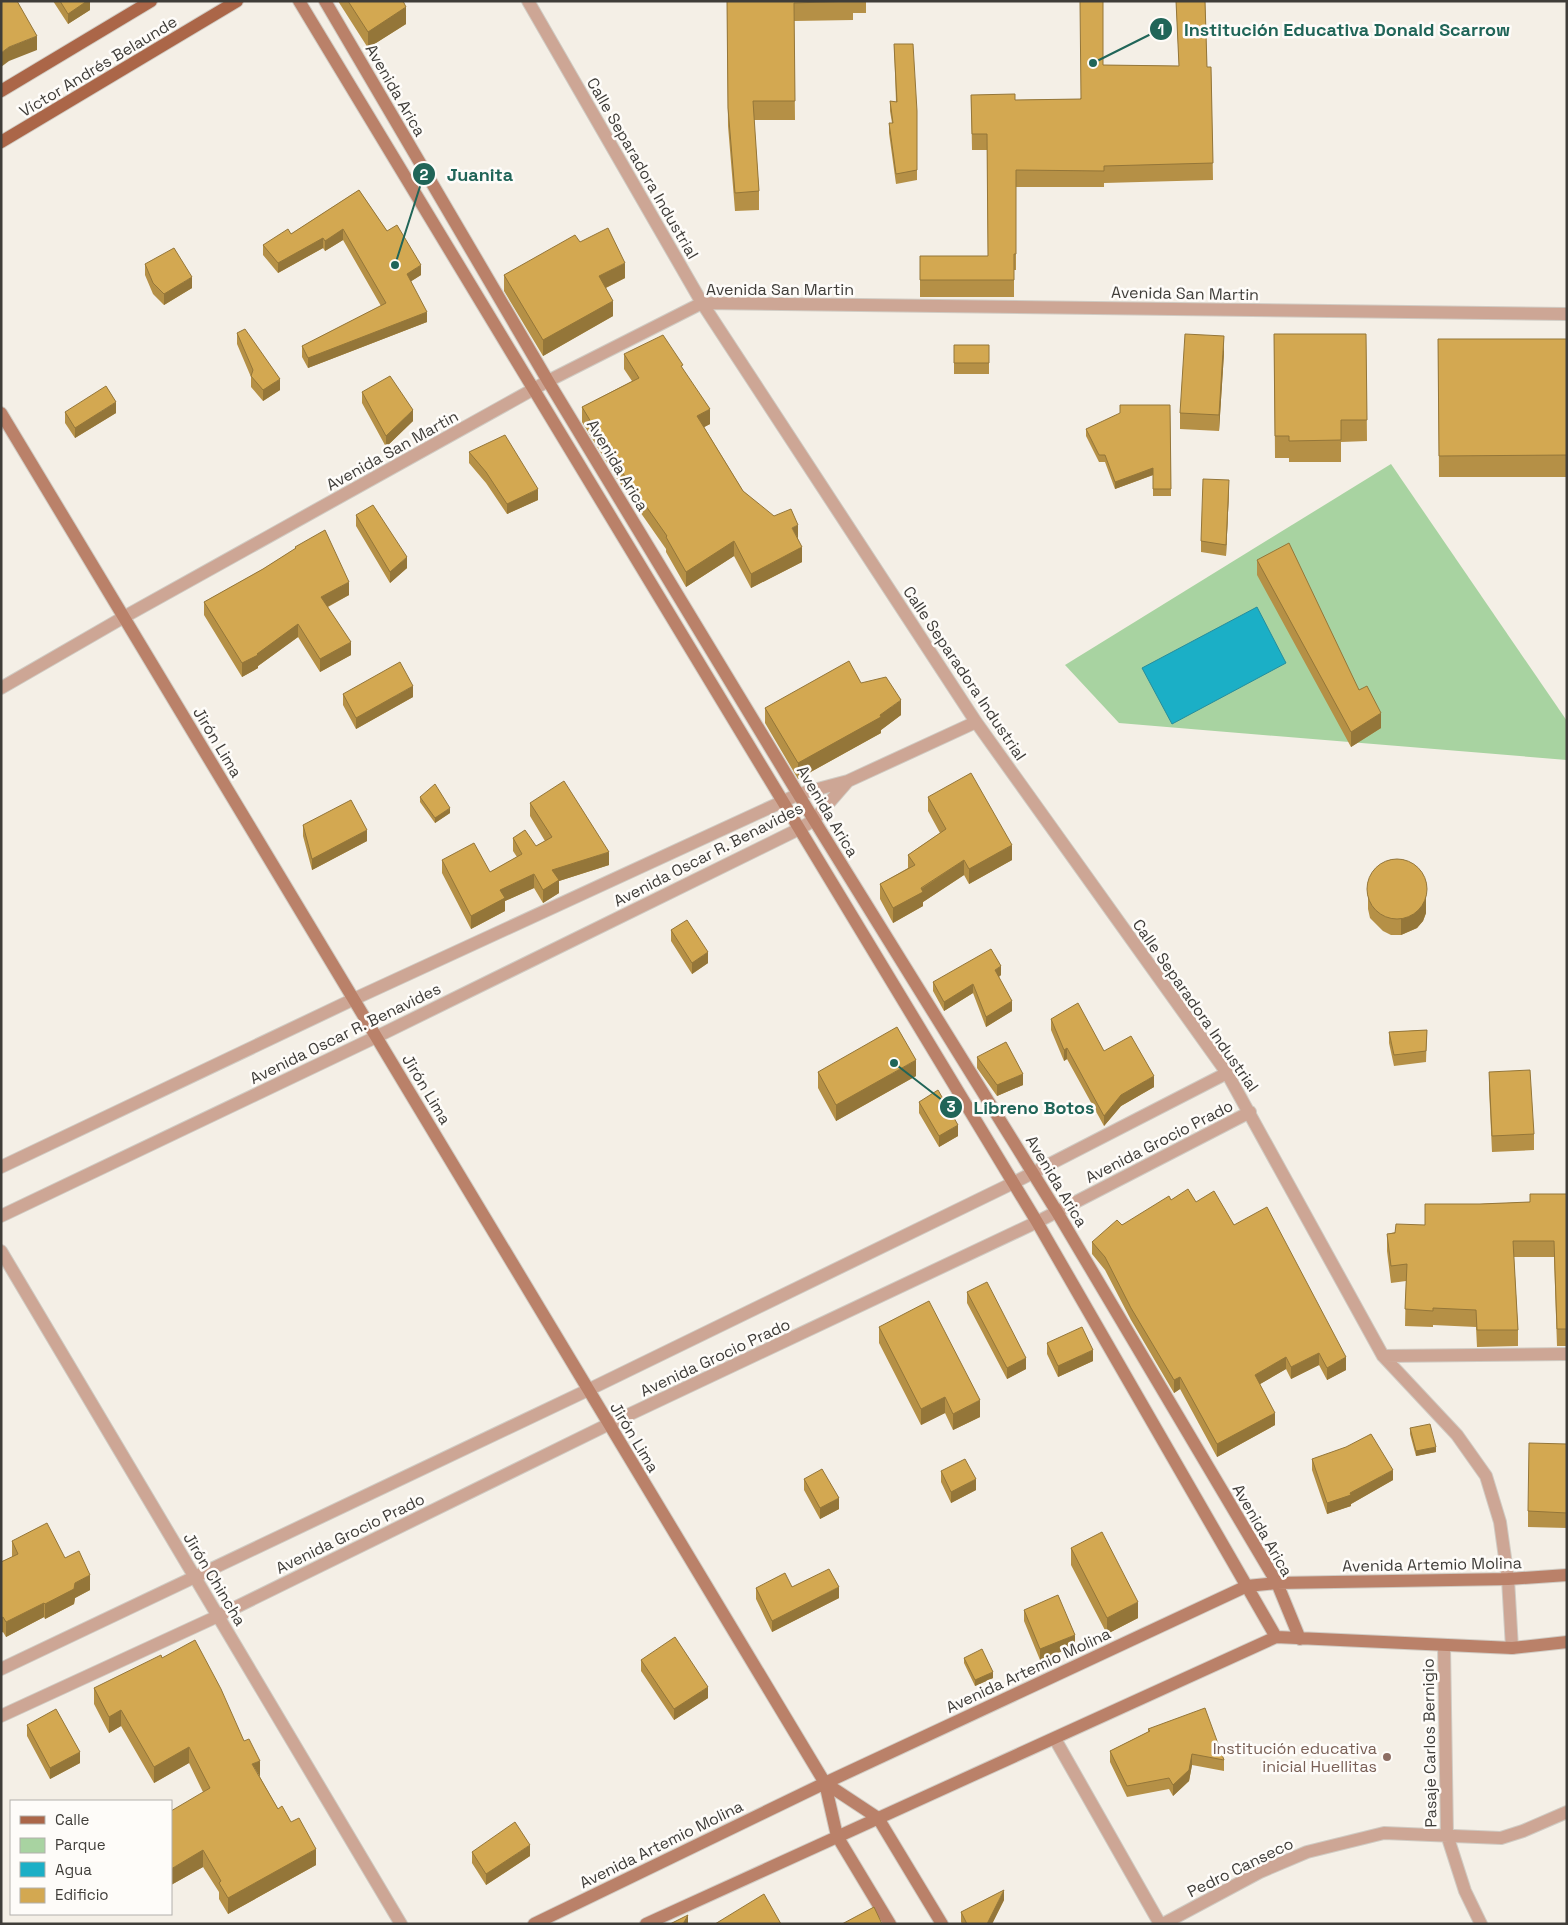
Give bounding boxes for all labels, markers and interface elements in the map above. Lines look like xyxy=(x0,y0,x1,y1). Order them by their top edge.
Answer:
street label: Víctor Andrés Belaunde xyxy=(16,11,181,122)
callout: Institución Educativa Donald Scarrow xyxy=(1149,13,1520,46)
text: Institución Educativa Donald Scarrow xyxy=(1184,18,1510,41)
text: 1 xyxy=(1158,20,1164,39)
street label: Avenida Arica xyxy=(361,40,431,140)
street label: Calle Separadora Industrial xyxy=(582,74,703,263)
callout: Juanita xyxy=(412,158,523,191)
text: Juanita xyxy=(447,163,514,186)
text: 2 xyxy=(420,165,429,184)
street label: Avenida San Martin xyxy=(706,279,854,300)
street label: Avenida San Martin xyxy=(1111,282,1259,305)
street label: Avenida San Martin xyxy=(322,405,462,495)
street label: Avenida Arica xyxy=(582,415,653,515)
street label: Calle Separadora Industrial xyxy=(898,582,1031,765)
street label: Jirón Lima xyxy=(188,703,247,781)
street label: Avenida Arica xyxy=(792,761,863,861)
street label: Avenida Oscar R. Benavides xyxy=(610,797,807,911)
street label: Calle Separadora Industrial xyxy=(1128,915,1263,1096)
street label: Avenida Oscar R. Benavides xyxy=(246,978,444,1089)
street label: Jirón Lima xyxy=(397,1050,456,1128)
callout: Libreno Botos xyxy=(938,1091,1104,1124)
street label: Avenida Grocio Prado xyxy=(1082,1095,1237,1188)
text: Libreno Botos xyxy=(974,1096,1094,1119)
text: 3 xyxy=(946,1097,956,1116)
street label: Avenida Arica xyxy=(1021,1131,1092,1231)
street label: Avenida Grocio Prado xyxy=(637,1313,794,1401)
street label: Jirón Lima xyxy=(605,1398,664,1476)
street label: Avenida Arica xyxy=(1228,1480,1298,1580)
street label: Avenida Grocio Prado xyxy=(272,1488,428,1579)
street label: Jirón Chincha xyxy=(178,1529,251,1630)
street label: Avenida Artemio Molina xyxy=(1342,1552,1522,1577)
street label: Avenida Artemio Molina xyxy=(942,1623,1114,1718)
street label: Pasaje Carlos Bernigio xyxy=(1418,1658,1441,1828)
place label: Institución educativa inicial Huellitas xyxy=(1213,1738,1377,1777)
marker: Institución educativa inicial Huellitas xyxy=(1381,1751,1393,1763)
street label: Avenida Artemio Molina xyxy=(576,1796,747,1893)
legend xyxy=(10,1800,172,1915)
text: Calle xyxy=(55,1810,90,1829)
street label: Pedro Canseco xyxy=(1184,1833,1297,1902)
text: Parque xyxy=(55,1835,106,1854)
text: Agua xyxy=(55,1860,92,1879)
text: Edificio xyxy=(55,1885,109,1904)

